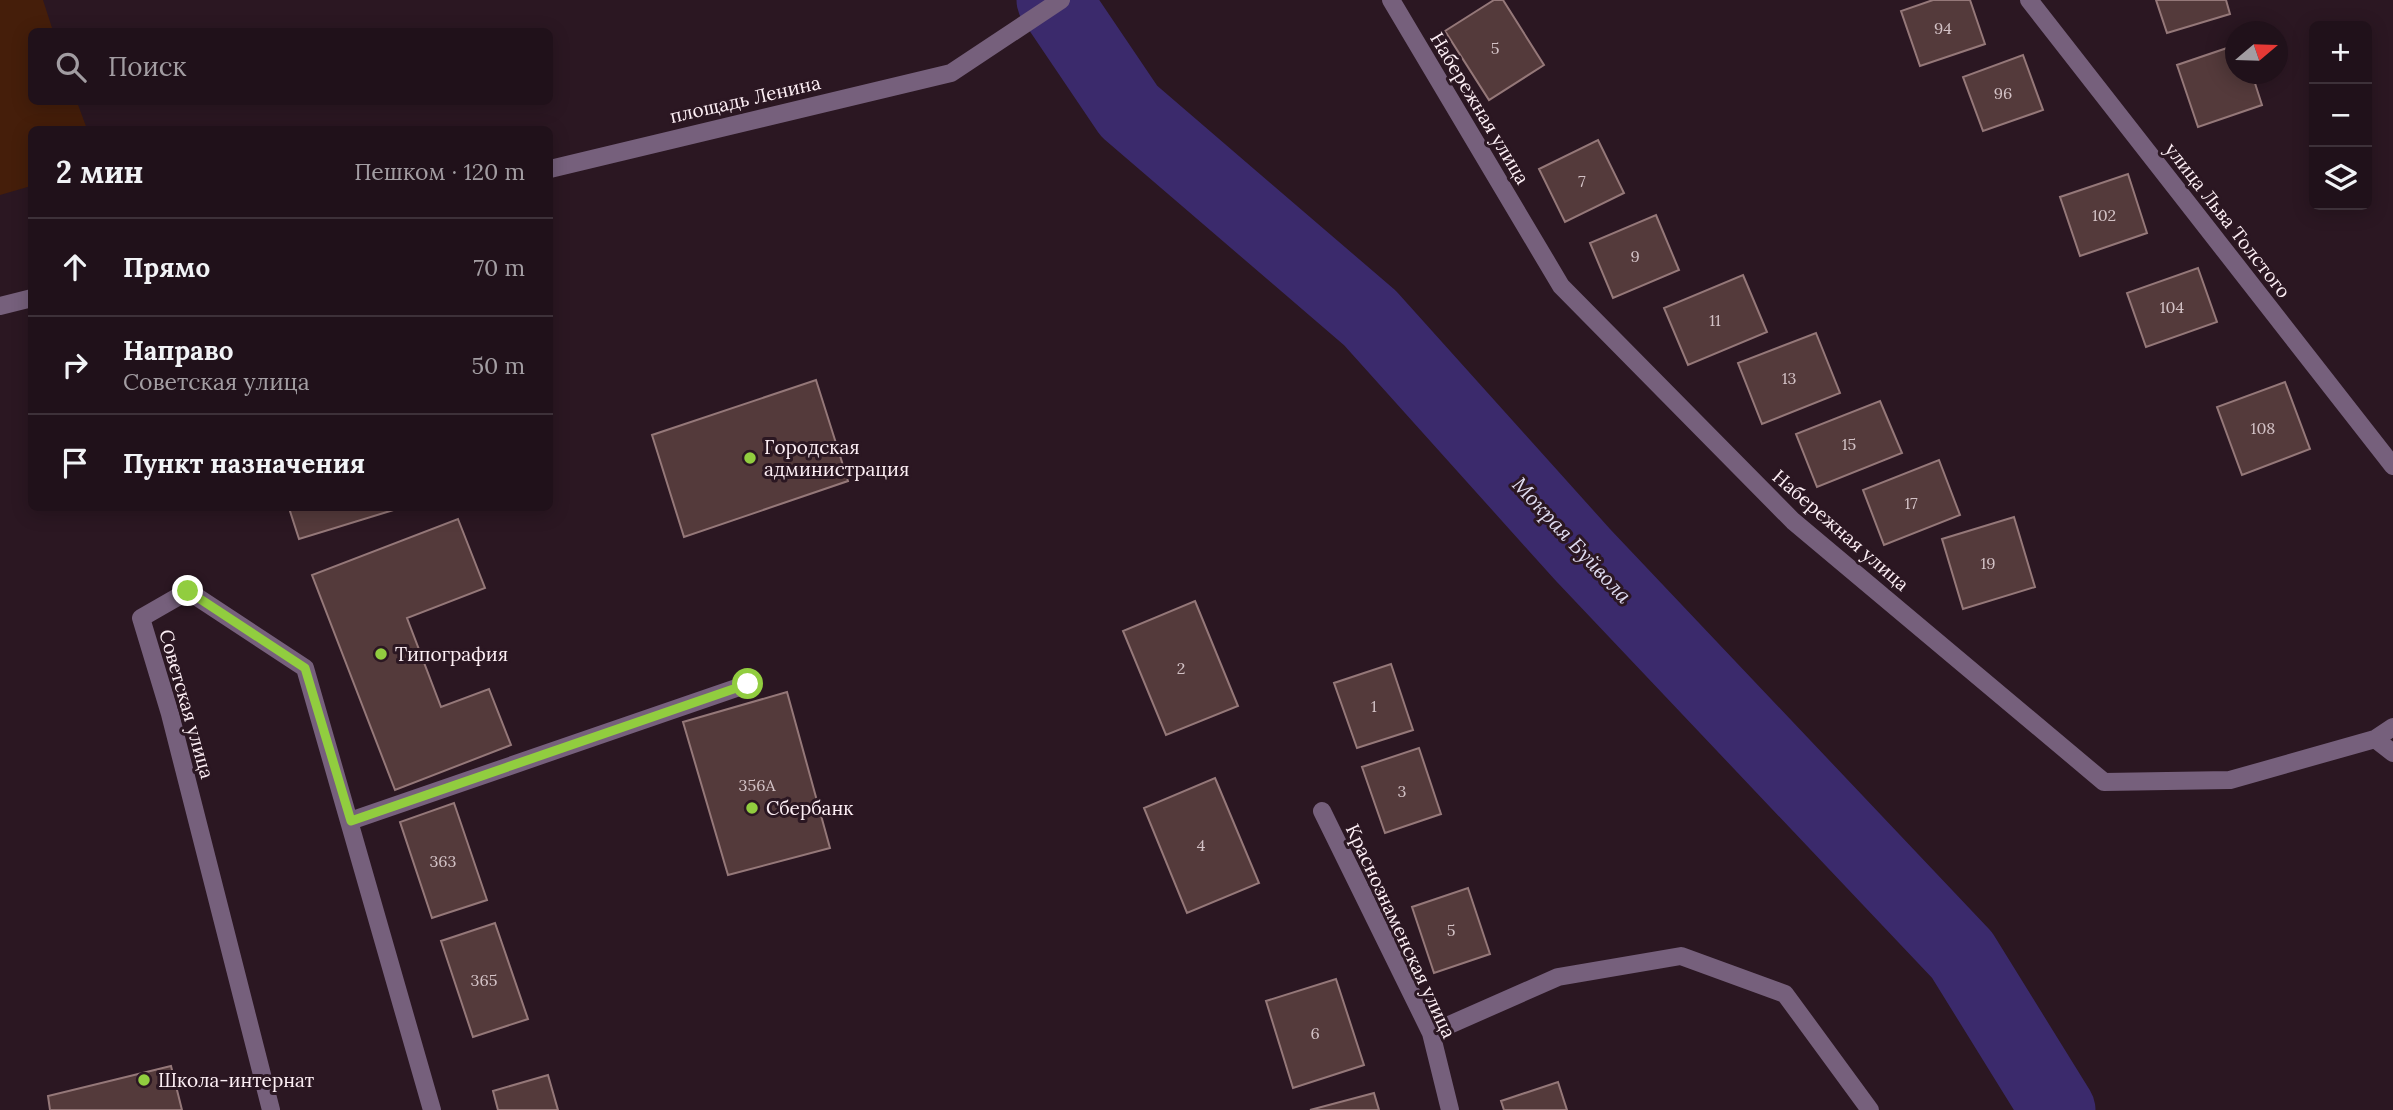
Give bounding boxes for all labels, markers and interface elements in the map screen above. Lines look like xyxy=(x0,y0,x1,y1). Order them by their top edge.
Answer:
house number: 94 xyxy=(1934,18,1952,38)
north arrow xyxy=(2225,21,2288,84)
map controls xyxy=(2309,21,2372,210)
button: + xyxy=(2309,21,2372,84)
search box xyxy=(28,28,553,105)
street label: Набережная улица xyxy=(1425,28,1535,189)
house number: 5 xyxy=(1491,38,1499,58)
icon: search xyxy=(52,48,90,86)
text: Поиск xyxy=(108,50,187,83)
street label: площадь Ленина xyxy=(667,70,823,128)
house number: 96 xyxy=(1994,83,2012,103)
button: − xyxy=(2309,84,2372,147)
street label: улица Льва Толстого xyxy=(2160,137,2296,303)
button: layers xyxy=(2309,147,2372,210)
text: 2 мин xyxy=(56,153,144,191)
text: Пешком · 120 m xyxy=(354,157,525,186)
house number: 7 xyxy=(1578,171,1586,191)
house number: 102 xyxy=(2092,205,2116,225)
house number: 9 xyxy=(1630,246,1640,266)
icon: ahead xyxy=(56,248,94,286)
text: Прямо xyxy=(123,251,210,284)
text: 70 m xyxy=(474,253,525,282)
house number: 104 xyxy=(2160,297,2185,317)
house number: 11 xyxy=(1709,310,1721,330)
text: Направо xyxy=(123,334,234,367)
icon: right xyxy=(56,346,94,384)
text: 50 m xyxy=(472,351,525,380)
text: Советская улица xyxy=(123,367,310,396)
house number: 13 xyxy=(1782,368,1796,388)
house number: 108 xyxy=(2251,418,2275,438)
house number: 15 xyxy=(1842,434,1856,454)
place label: Городская администрация xyxy=(764,435,909,481)
icon: arrive xyxy=(56,444,94,482)
text: Пункт назначения xyxy=(123,447,365,480)
marker: Городская администрация xyxy=(742,450,758,466)
street label: Набережная улица xyxy=(1768,464,1914,596)
water label: Мокрая Буйвола xyxy=(1506,471,1638,609)
house number: 17 xyxy=(1904,493,1918,513)
house number: 19 xyxy=(1980,553,1996,573)
route end xyxy=(172,575,203,606)
street label: Советская улица xyxy=(154,627,220,782)
place label: Типография xyxy=(395,642,508,666)
marker: Типография xyxy=(373,646,389,662)
house number: 2 xyxy=(1177,658,1185,678)
route start xyxy=(732,668,763,699)
house number: 1 xyxy=(1371,696,1377,716)
house number: 356А xyxy=(739,775,776,795)
house number: 3 xyxy=(1398,781,1407,801)
place label: Сбербанк xyxy=(766,796,854,820)
marker: Сбербанк xyxy=(744,800,760,816)
street label: Краснознаменская улица xyxy=(1341,820,1461,1042)
house number: 4 xyxy=(1197,835,1206,855)
house number: 363 xyxy=(429,851,457,871)
house number: 5 xyxy=(1447,920,1455,940)
house number: 365 xyxy=(471,970,497,990)
house number: 6 xyxy=(1310,1023,1320,1043)
place label: Школа-интернат xyxy=(158,1068,314,1092)
marker: Школа-интернат xyxy=(136,1072,152,1088)

